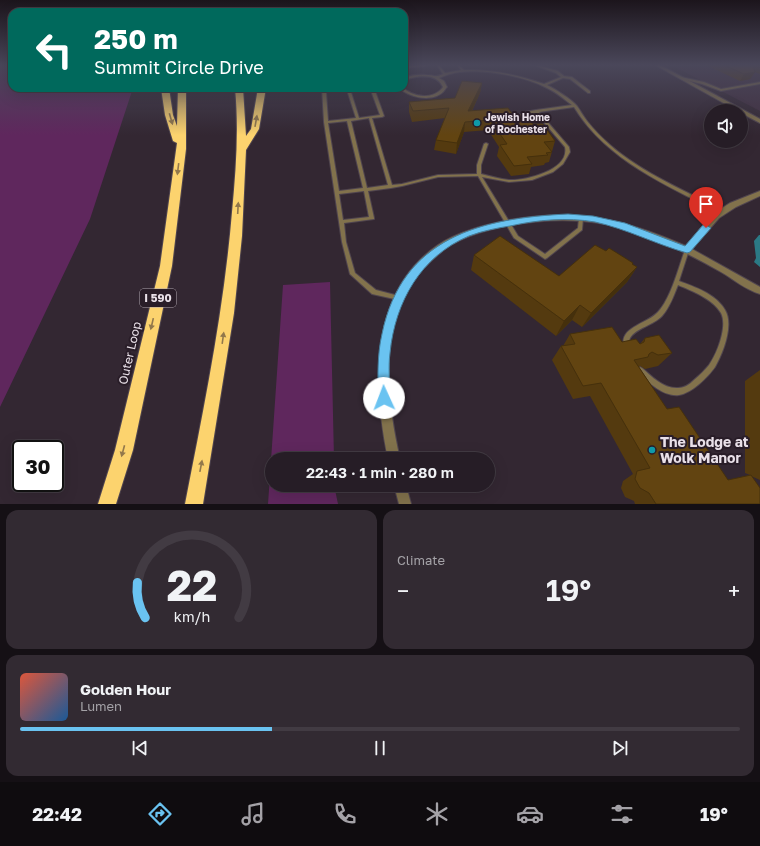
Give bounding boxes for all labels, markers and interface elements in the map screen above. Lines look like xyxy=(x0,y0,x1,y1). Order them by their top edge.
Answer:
text: 250 m xyxy=(94,22,178,55)
icon: left xyxy=(28,24,80,76)
text: Summit Circle Drive xyxy=(94,56,264,78)
map controls xyxy=(704,104,748,148)
button: sound xyxy=(704,104,748,148)
place label: Jewish Home of Rochester xyxy=(485,111,550,135)
one-way arrow xyxy=(168,113,174,125)
one-way arrow xyxy=(253,115,259,127)
marker: Jewish Home of Rochester xyxy=(472,118,482,128)
one-way arrow xyxy=(175,163,181,175)
pin xyxy=(689,187,723,228)
icon: arrive xyxy=(695,193,717,215)
one-way arrow xyxy=(235,202,241,215)
road number: I 590 xyxy=(140,289,176,307)
one-way arrow xyxy=(149,318,155,331)
street label: Outer Loop xyxy=(115,320,144,386)
one-way arrow xyxy=(220,332,226,344)
position arrow xyxy=(363,377,405,419)
place label: The Lodge at Wolk Manor xyxy=(660,433,749,466)
speed limit sign: 30 xyxy=(12,440,64,492)
one-way arrow xyxy=(120,445,126,457)
marker: The Lodge at Wolk Manor xyxy=(647,445,657,455)
one-way arrow xyxy=(198,460,204,472)
text: 22:43 · 1 min · 280 m xyxy=(306,463,454,481)
text: Climate xyxy=(397,552,445,568)
text: 22 xyxy=(166,559,217,609)
text: 19° xyxy=(546,572,591,608)
text: − xyxy=(397,577,409,604)
text: + xyxy=(728,577,740,604)
text: km/h xyxy=(173,607,210,624)
text: Golden Hour xyxy=(80,680,171,698)
text: Lumen xyxy=(80,698,122,714)
icon: previous xyxy=(129,737,151,759)
icon: pause xyxy=(369,737,391,759)
icon: next xyxy=(609,737,631,759)
icon: directions xyxy=(146,800,174,828)
icon: music xyxy=(239,800,267,828)
icon: phone xyxy=(331,800,359,828)
icon: climate xyxy=(423,800,451,828)
icon: car xyxy=(516,800,544,828)
icon: filters xyxy=(608,800,636,828)
text: 22:42 xyxy=(32,803,82,825)
text: 19° xyxy=(700,803,728,825)

